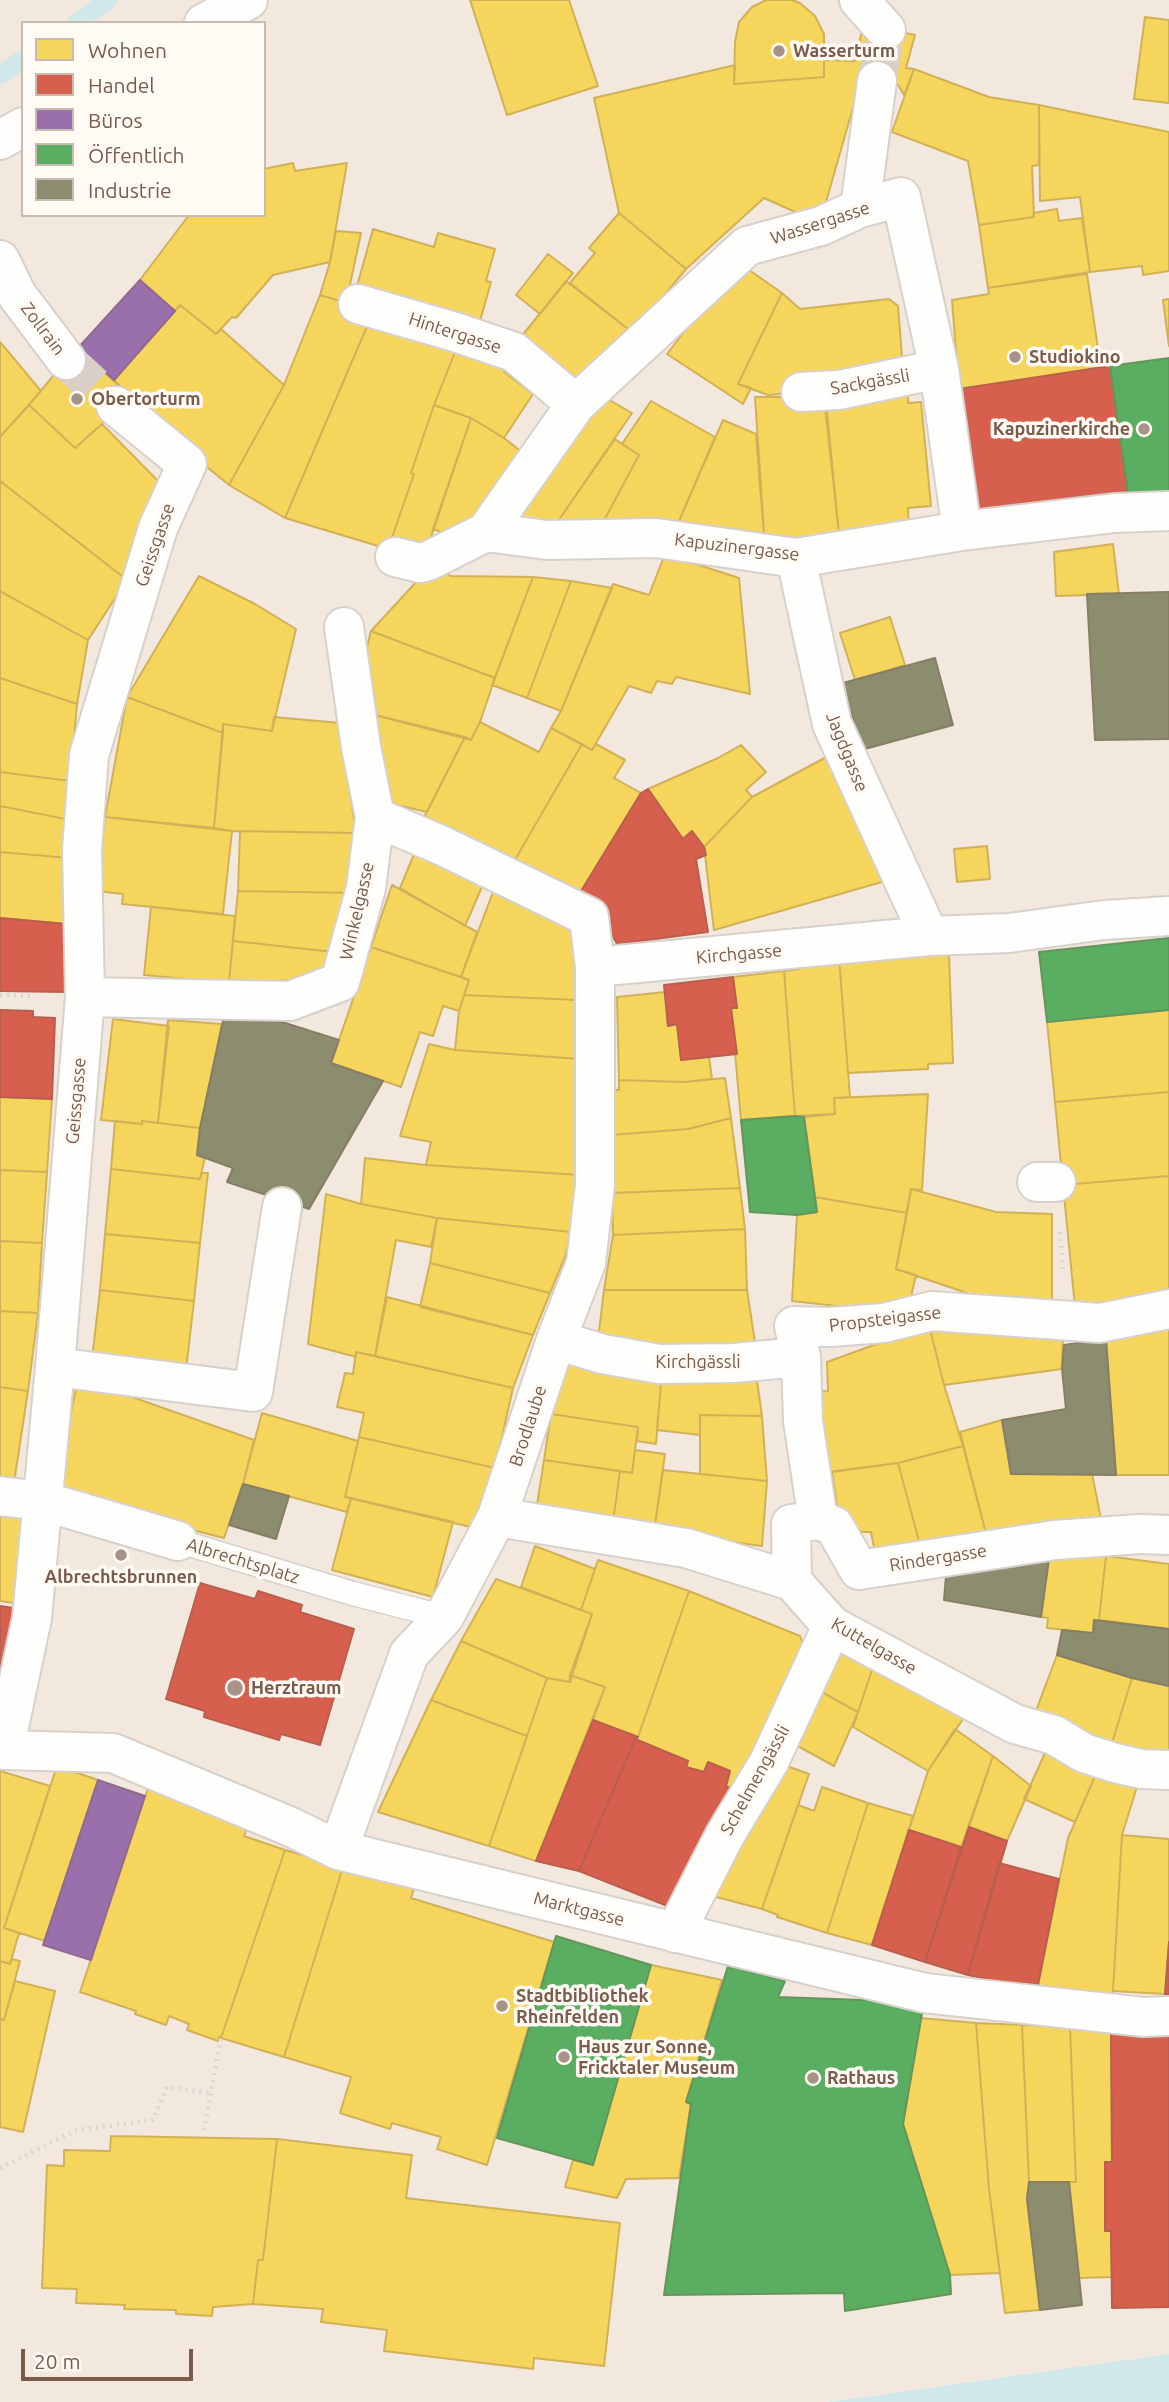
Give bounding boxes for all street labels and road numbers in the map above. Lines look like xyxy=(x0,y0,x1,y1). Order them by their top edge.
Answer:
street label: Wassergasse xyxy=(768,197,872,249)
street label: Zollrain xyxy=(16,298,70,360)
street label: Hintergasse xyxy=(406,308,504,358)
street label: Sackgässli xyxy=(829,364,911,400)
street label: Geissgasse xyxy=(131,500,179,590)
street label: Kapuzinergasse xyxy=(673,529,801,565)
street label: Jagdgasse xyxy=(821,709,873,795)
street label: Winkelgasse xyxy=(335,860,379,962)
street label: Kirchgasse xyxy=(695,939,783,969)
street label: Geissgasse xyxy=(61,1057,91,1145)
street label: Propsteigasse xyxy=(828,1301,942,1337)
street label: Kirchgässli xyxy=(655,1351,741,1373)
street label: Brodlaube xyxy=(505,1383,551,1469)
street label: Albrechtsplatz xyxy=(184,1534,302,1588)
street label: Rindergasse xyxy=(888,1540,988,1576)
street label: Kuttelgasse xyxy=(827,1613,921,1679)
street label: Schelmengässli xyxy=(716,1721,794,1839)
street label: Marktgasse xyxy=(531,1887,627,1931)

